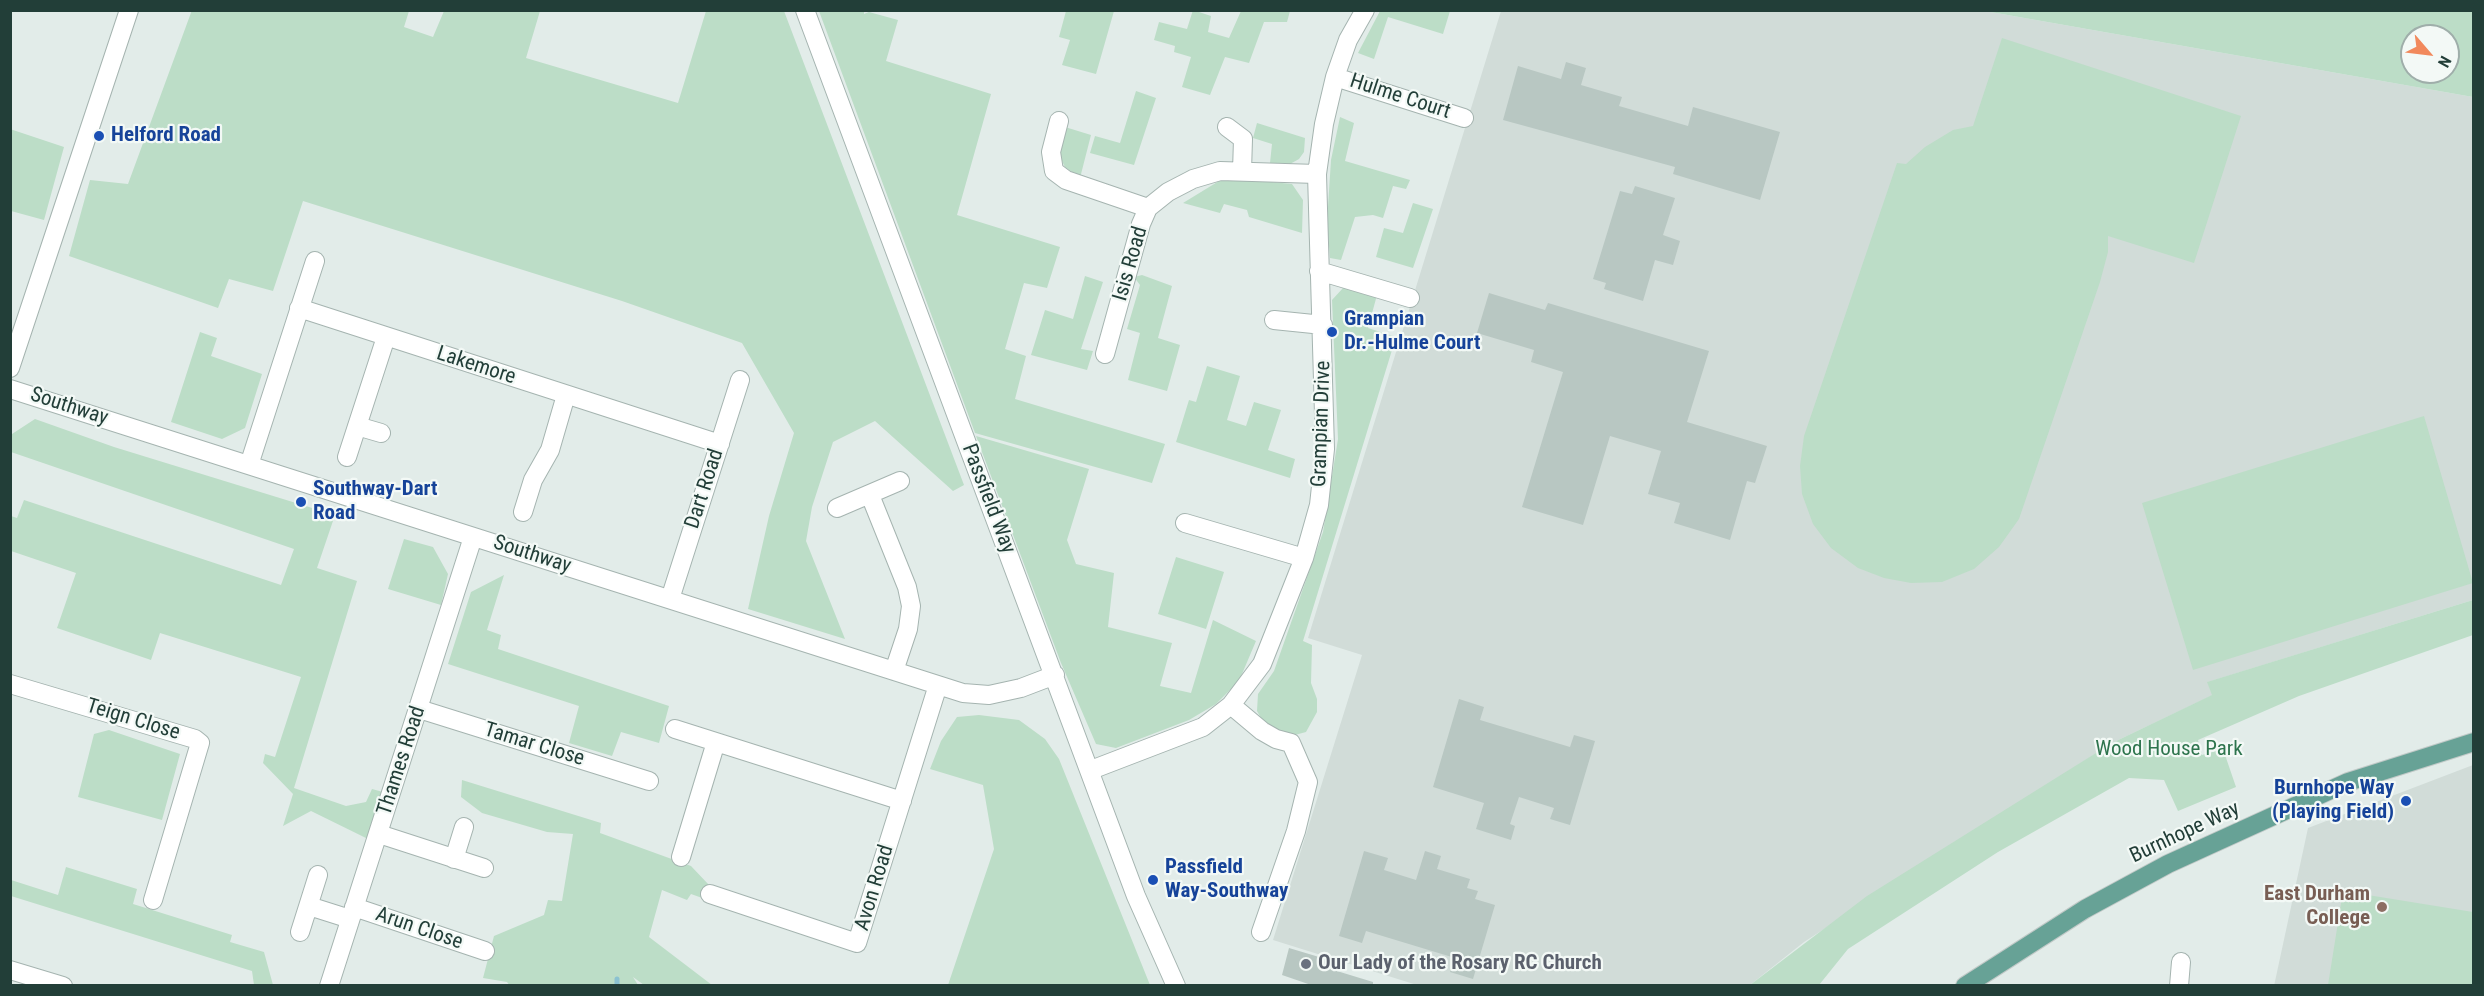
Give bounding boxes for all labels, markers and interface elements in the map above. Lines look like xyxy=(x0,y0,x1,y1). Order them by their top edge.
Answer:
north arrow xyxy=(2400,24,2460,84)
text: N xyxy=(2434,53,2455,71)
street label: Hulme Court xyxy=(1347,69,1453,125)
place label: Helford Road xyxy=(111,123,221,149)
marker: Helford Road xyxy=(92,129,106,143)
street label: Isis Road xyxy=(1108,224,1154,304)
place label: Grampian Dr.-Hulme Court xyxy=(1344,307,1480,357)
marker: Grampian Dr.-Hulme Court xyxy=(1325,325,1339,339)
street label: Lakemore xyxy=(433,341,519,391)
street label: Grampian Drive xyxy=(1307,360,1337,488)
street label: Southway xyxy=(27,383,111,431)
street label: Passfield Way xyxy=(956,441,1020,557)
street label: Dart Road xyxy=(680,446,730,532)
place label: Southway-Dart Road xyxy=(313,477,438,527)
marker: Southway-Dart Road xyxy=(294,495,308,509)
street label: Southway xyxy=(490,531,574,579)
street label: Teign Close xyxy=(83,694,183,746)
street label: Thames Road xyxy=(373,703,431,819)
street label: Tamar Close xyxy=(481,718,587,772)
park label: Wood House Park xyxy=(2095,737,2243,763)
place label: Burnhope Way (Playing Field) xyxy=(2272,776,2394,826)
marker: Burnhope Way (Playing Field) xyxy=(2399,794,2413,808)
street label: Burnhope Way xyxy=(2126,797,2244,869)
street label: Avon Road xyxy=(850,842,900,934)
place label: Passfield Way-Southway xyxy=(1165,855,1288,905)
marker: Passfield Way-Southway xyxy=(1146,873,1160,887)
place label: East Durham College xyxy=(2264,882,2370,932)
marker: East Durham College xyxy=(2375,900,2389,914)
street label: Arun Close xyxy=(372,902,466,956)
place label: Our Lady of the Rosary RC Church xyxy=(1318,951,1602,977)
marker: Our Lady of the Rosary RC Church xyxy=(1299,957,1313,971)

